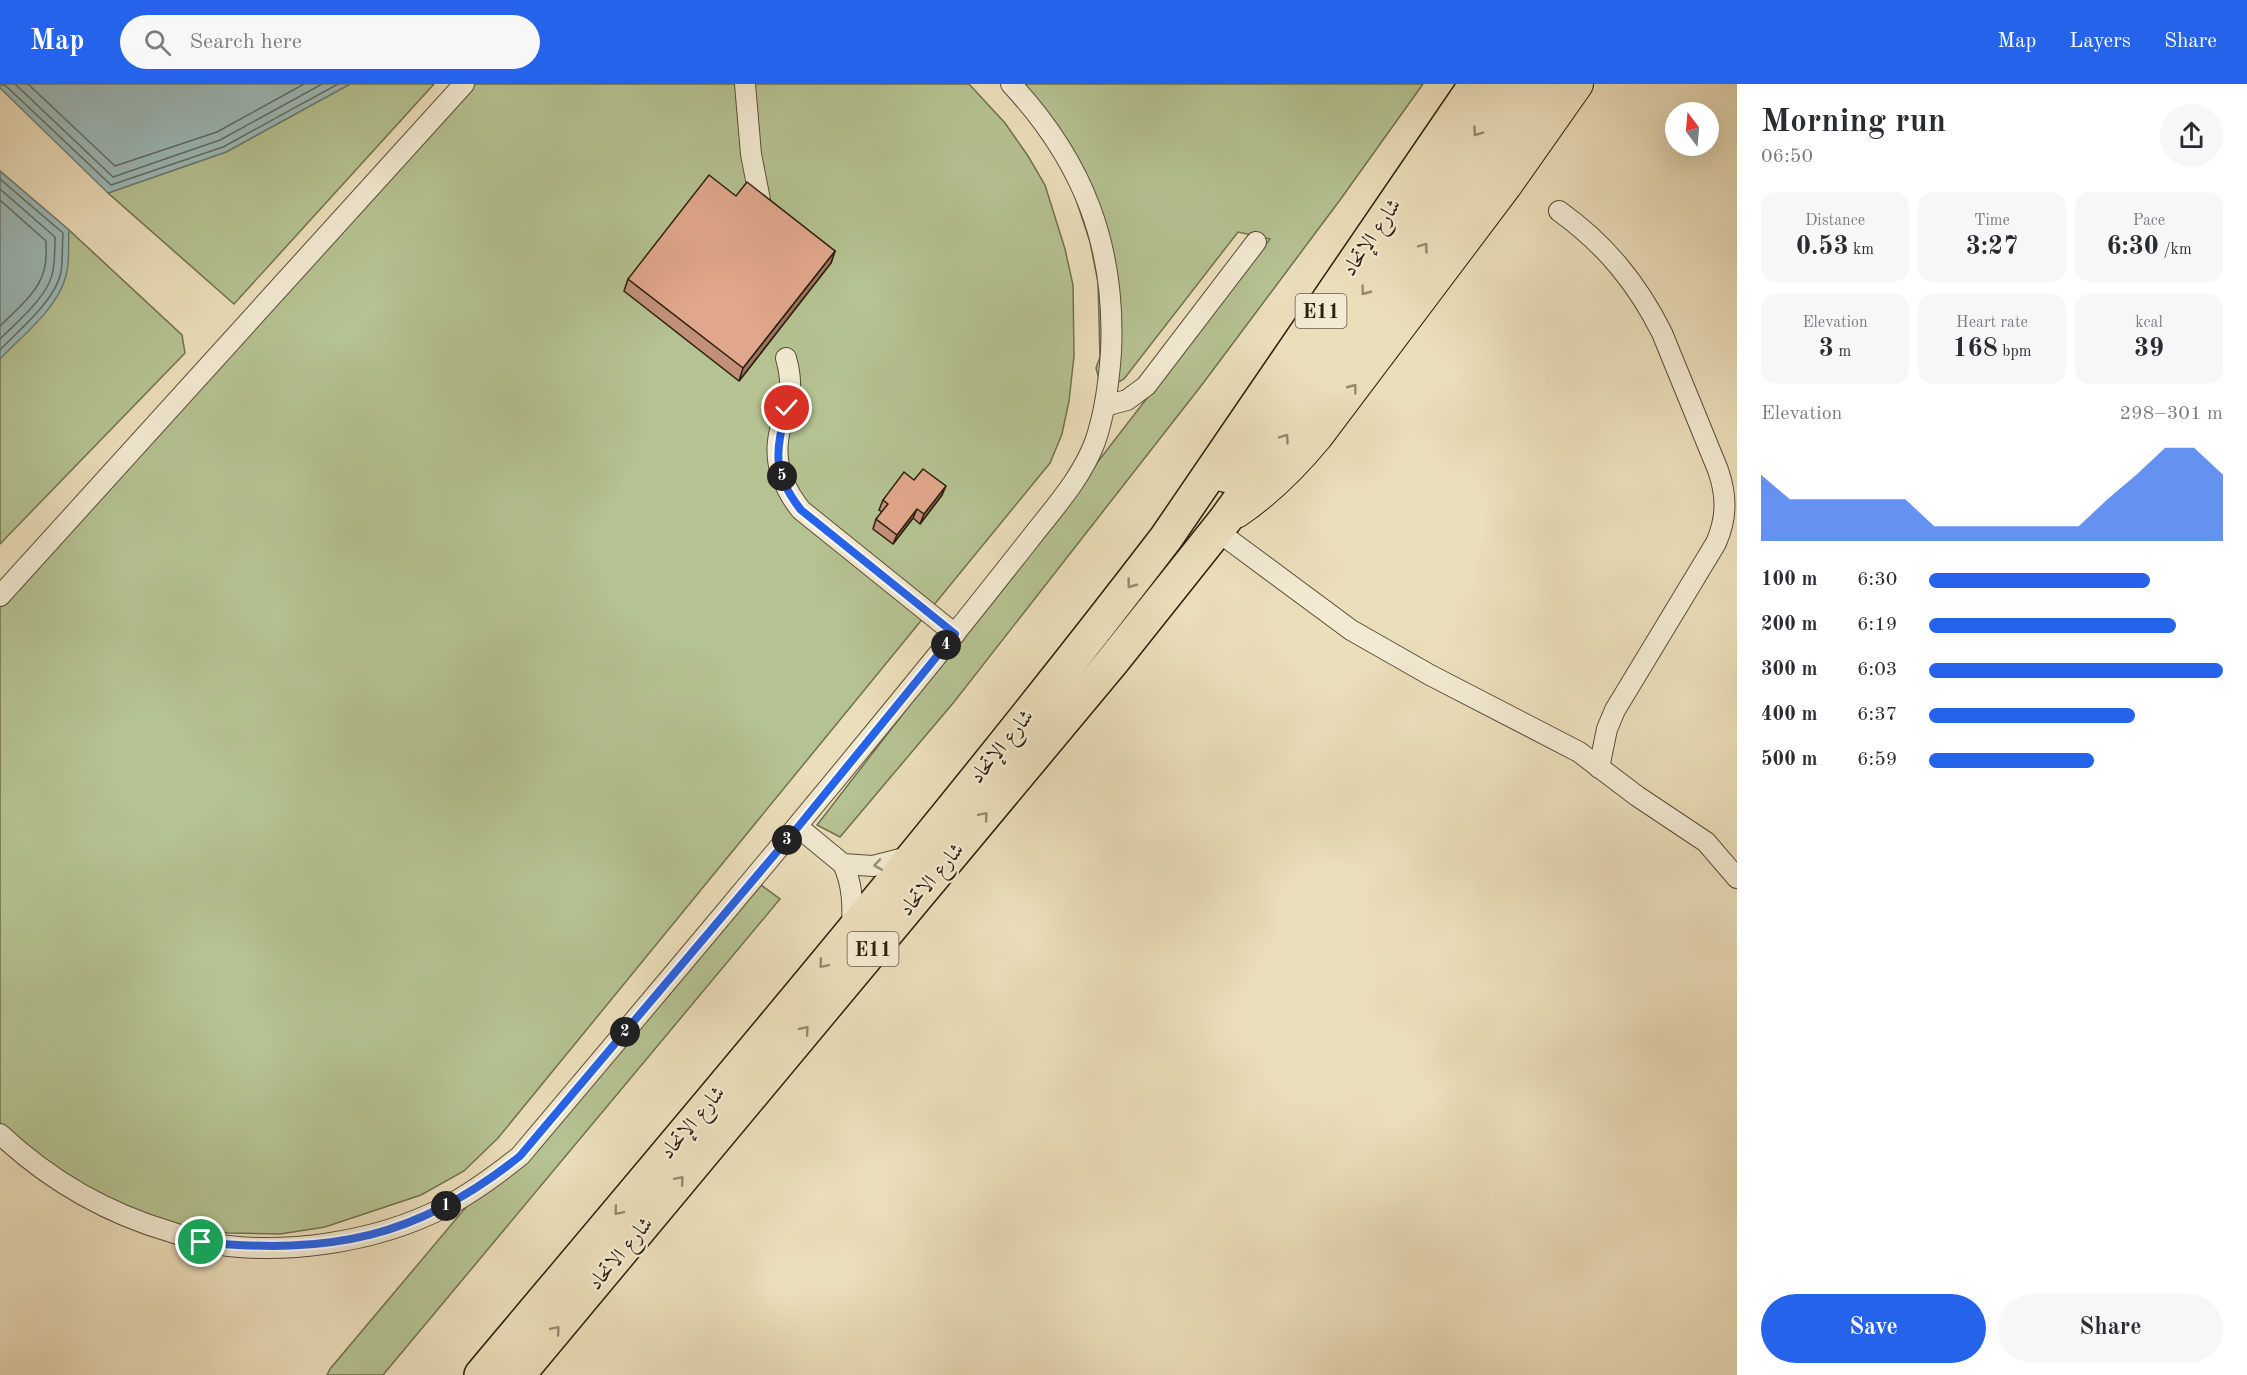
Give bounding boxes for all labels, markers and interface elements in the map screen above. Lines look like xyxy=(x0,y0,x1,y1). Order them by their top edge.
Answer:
search box xyxy=(120,15,540,69)
icon: search xyxy=(141,26,174,59)
text: Map xyxy=(30,28,84,56)
text: Search here xyxy=(189,31,302,53)
text: Map xyxy=(1997,31,2036,52)
text: Layers xyxy=(2069,31,2131,52)
text: Share xyxy=(2164,31,2217,52)
north arrow xyxy=(1665,102,1719,156)
map controls xyxy=(1665,102,1719,156)
button: share xyxy=(2160,104,2223,167)
text: Morning run xyxy=(1761,106,1946,139)
one-way arrow xyxy=(1473,125,1484,136)
text: 06:50 xyxy=(1761,147,1813,167)
street label: شارع الإتحاد xyxy=(1338,195,1411,284)
text: Distance xyxy=(1805,213,1865,229)
text: Time xyxy=(1974,213,2010,229)
text: Pace xyxy=(2133,213,2165,229)
text: 0.53 xyxy=(1796,234,1849,260)
text: 3:27 xyxy=(1966,234,2018,260)
text: 6:30 xyxy=(2106,234,2159,260)
one-way arrow xyxy=(1417,242,1428,253)
text: km xyxy=(1849,242,1874,258)
text: /km xyxy=(2159,242,2192,258)
one-way arrow xyxy=(1361,285,1372,296)
road number: E11 xyxy=(1296,294,1346,328)
text: Elevation xyxy=(1802,315,1868,331)
text: Heart rate xyxy=(1956,315,2028,331)
text: kcal xyxy=(2135,315,2163,331)
text: 3 xyxy=(1819,336,1834,362)
text: 168 xyxy=(1953,336,1998,362)
text: 39 xyxy=(2134,336,2164,362)
text: m xyxy=(1834,344,1851,360)
text: bpm xyxy=(1998,344,2031,360)
pin xyxy=(761,382,812,433)
one-way arrow xyxy=(1346,384,1357,395)
icon: check xyxy=(770,391,803,424)
text: Elevation xyxy=(1761,404,1842,424)
text: 298–301 m xyxy=(2120,404,2223,424)
one-way arrow xyxy=(1277,434,1288,445)
pin: 5 xyxy=(767,461,797,491)
text: 5 xyxy=(777,468,787,484)
text: 100 m xyxy=(1761,570,1817,590)
text: 6:30 xyxy=(1857,570,1897,590)
one-way arrow xyxy=(1127,578,1138,589)
text: 200 m xyxy=(1761,615,1817,635)
text: 6:19 xyxy=(1857,615,1897,635)
pin: 4 xyxy=(931,630,961,660)
text: 4 xyxy=(941,637,951,653)
text: 300 m xyxy=(1761,660,1817,680)
text: 6:03 xyxy=(1857,660,1897,680)
street label: شارع الإتحاد xyxy=(965,705,1043,792)
text: 400 m xyxy=(1761,705,1817,725)
text: 6:37 xyxy=(1857,705,1897,725)
text: 500 m xyxy=(1761,750,1817,770)
text: 6:59 xyxy=(1857,750,1897,770)
one-way arrow xyxy=(977,812,988,823)
pin: 3 xyxy=(772,825,802,855)
text: 3 xyxy=(782,832,792,848)
street label: شارع الاتحاد xyxy=(895,839,973,924)
one-way arrow xyxy=(873,858,883,870)
road number: E11 xyxy=(848,932,898,966)
one-way arrow xyxy=(819,958,830,969)
pin: 2 xyxy=(610,1017,640,1047)
text: 2 xyxy=(620,1024,630,1040)
one-way arrow xyxy=(798,1026,809,1037)
street label: شارع الإتحاد xyxy=(656,1082,734,1167)
one-way arrow xyxy=(673,1176,684,1187)
pin: 1 xyxy=(431,1191,461,1221)
text: 1 xyxy=(441,1198,451,1214)
one-way arrow xyxy=(614,1205,625,1216)
street label: شارع الاتحاد xyxy=(584,1213,662,1298)
pin xyxy=(175,1216,226,1267)
icon: arrive xyxy=(184,1225,217,1258)
button: Save xyxy=(1761,1294,1986,1363)
button: Share xyxy=(1998,1294,2223,1363)
one-way arrow xyxy=(548,1326,559,1337)

